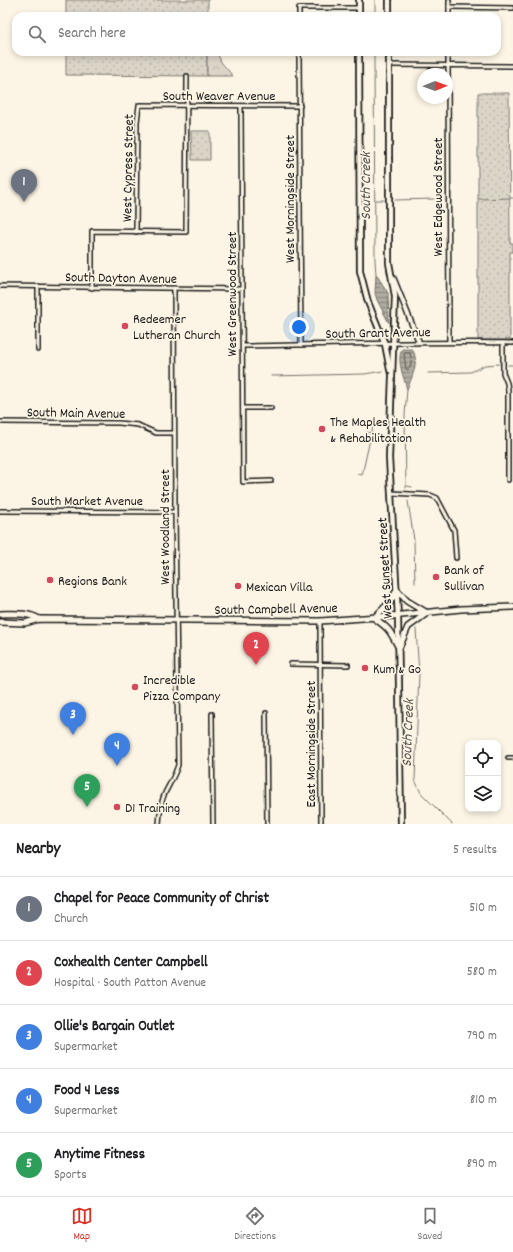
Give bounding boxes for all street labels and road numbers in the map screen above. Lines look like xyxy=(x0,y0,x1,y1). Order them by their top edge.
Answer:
street label: South Weaver Avenue xyxy=(163,87,275,107)
street label: West Cypress Street xyxy=(118,114,140,222)
street label: West Morningside Street xyxy=(281,135,301,263)
street label: West Edgewood Street xyxy=(429,138,449,256)
street label: West Greenwood Street xyxy=(223,232,243,356)
street label: South Dayton Avenue xyxy=(65,268,177,290)
street label: South Grant Avenue xyxy=(325,323,431,345)
street label: South Main Avenue xyxy=(27,403,125,425)
street label: West Woodland Street xyxy=(156,469,176,585)
street label: South Market Avenue xyxy=(31,492,143,512)
street label: West Sunset Street xyxy=(373,517,399,619)
street label: South Campbell Avenue xyxy=(214,599,338,621)
street label: East Morningside Street xyxy=(302,681,322,807)

